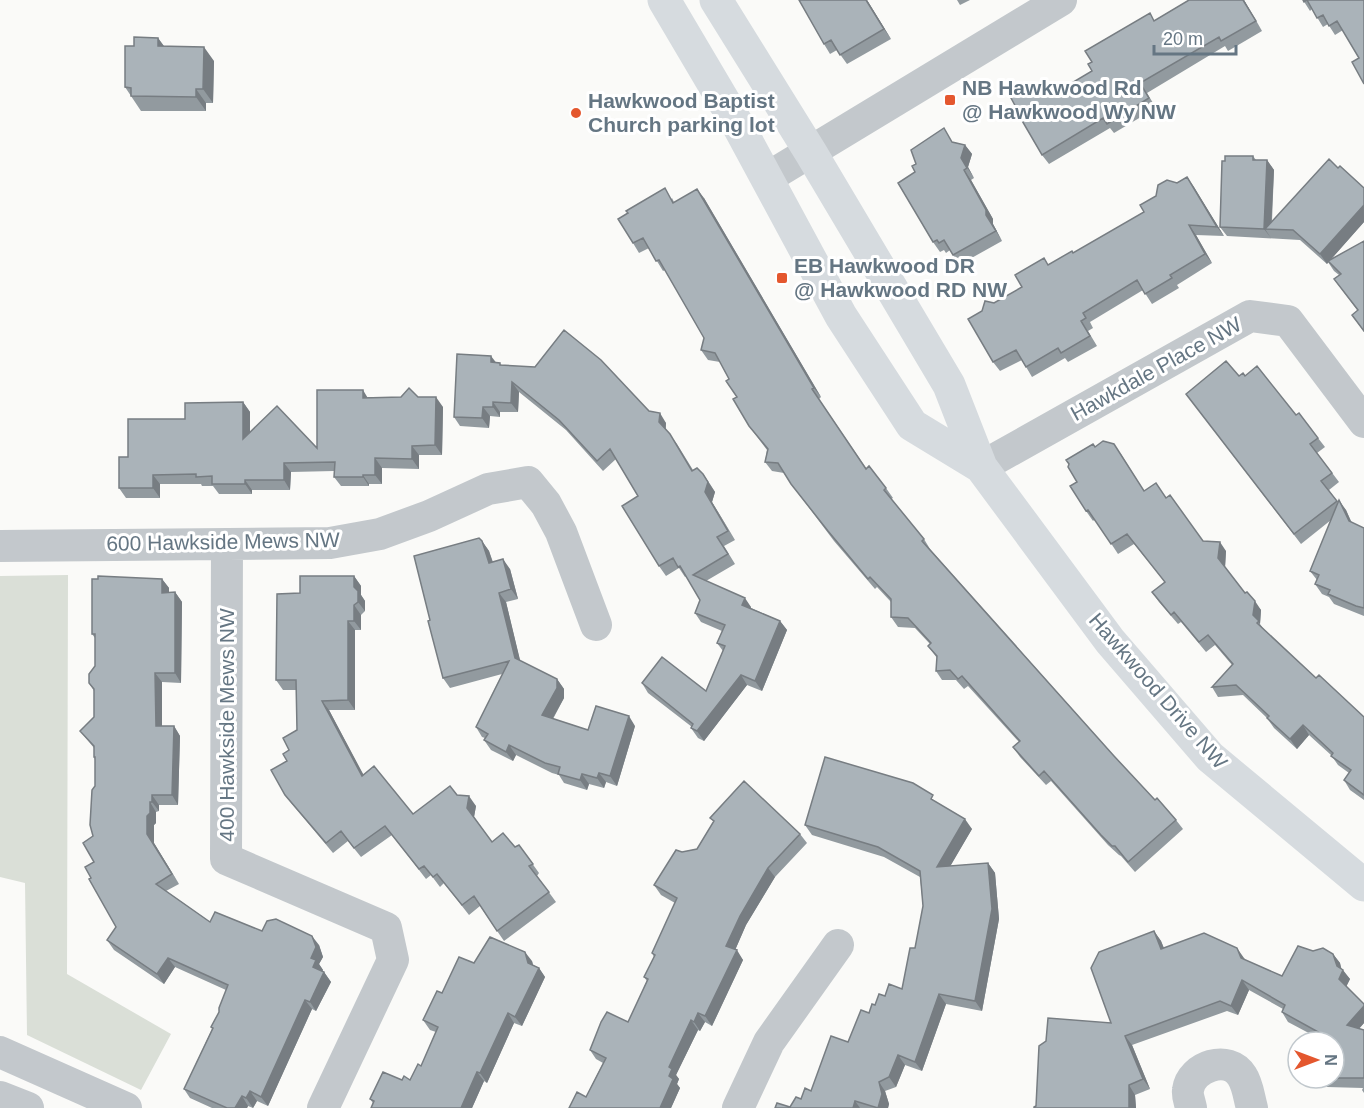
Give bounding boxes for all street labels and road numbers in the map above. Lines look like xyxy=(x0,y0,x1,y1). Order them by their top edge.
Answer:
street label: Hawkdale Place NW xyxy=(1066,312,1245,425)
street label: 600 Hawkside Mews NW xyxy=(106,528,340,555)
street label: 400 Hawkside Mews NW xyxy=(215,608,238,842)
street label: Hawkwood Drive NW xyxy=(1085,608,1232,773)

